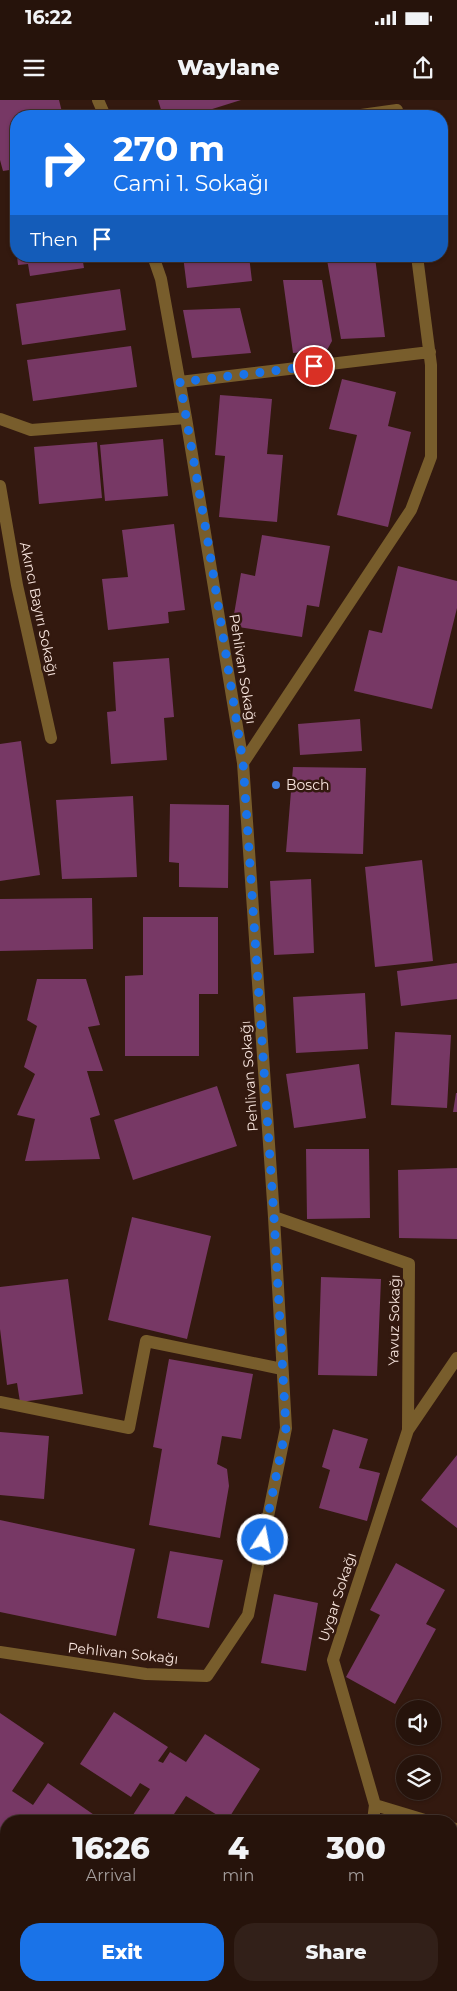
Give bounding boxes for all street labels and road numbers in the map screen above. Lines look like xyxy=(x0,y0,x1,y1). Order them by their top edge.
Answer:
street label: Akıncı Bayırı Sokağı xyxy=(16,540,62,678)
street label: Pehlivan Sokağı xyxy=(225,613,261,725)
street label: Pehlivan Sokağı xyxy=(236,1020,262,1132)
street label: Yavuz Sokağı xyxy=(384,1274,404,1366)
street label: Uygar Sokağı xyxy=(314,1550,360,1644)
street label: Pehlivan Sokağı xyxy=(67,1638,179,1668)

